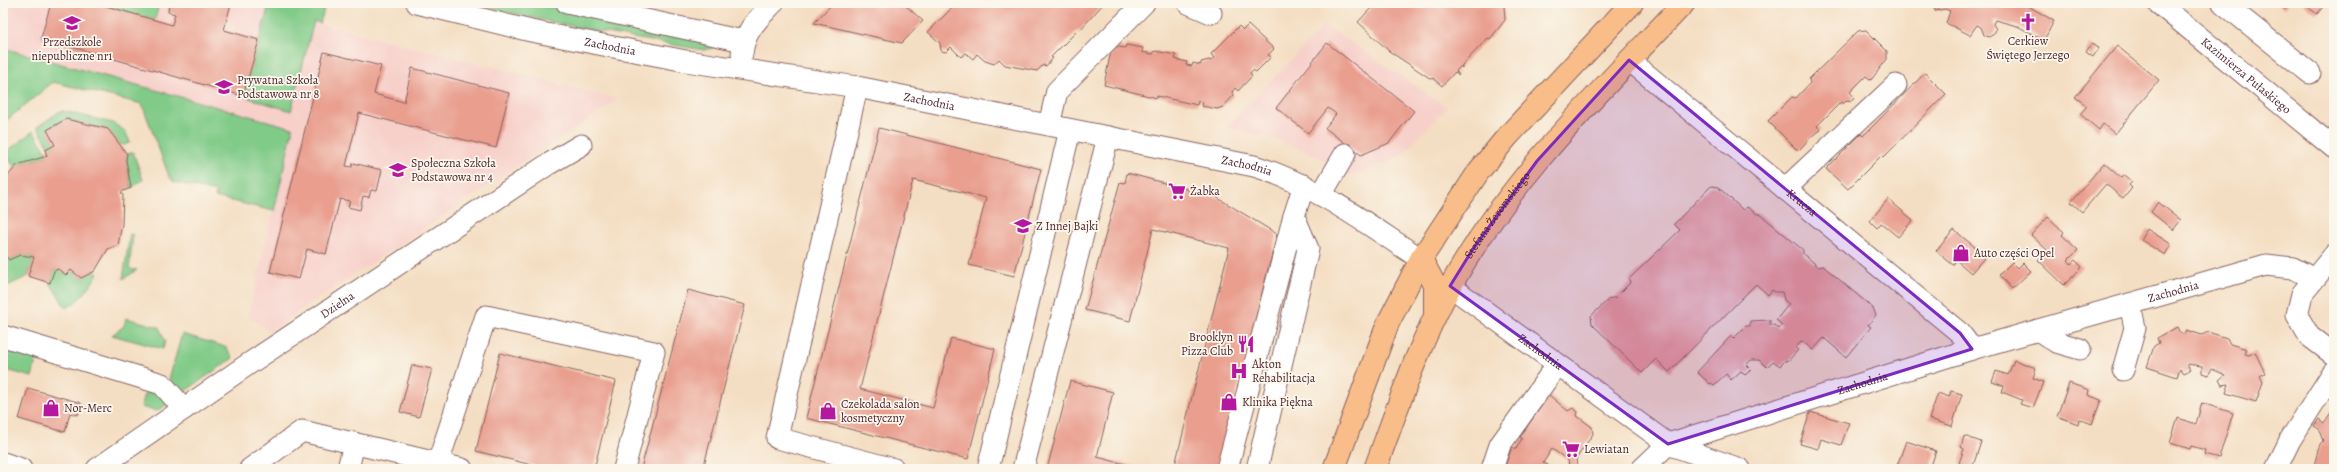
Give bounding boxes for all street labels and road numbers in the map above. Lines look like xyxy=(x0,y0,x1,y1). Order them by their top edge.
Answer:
street label: Zachodnia xyxy=(583,34,638,59)
street label: Kazimierza Pułaskiego xyxy=(2198,34,2294,117)
street label: Zachodnia xyxy=(902,88,957,114)
street label: Zachodnia xyxy=(1220,152,1275,180)
street label: Stefana Żeromskiego xyxy=(1460,168,1534,262)
street label: Krucza xyxy=(1783,185,1821,220)
street label: Zachodnia xyxy=(2146,277,2201,306)
street label: Dzielna xyxy=(317,287,358,322)
street label: Zachodnia xyxy=(1515,330,1567,374)
street label: Zachodnia xyxy=(1835,368,1890,399)

